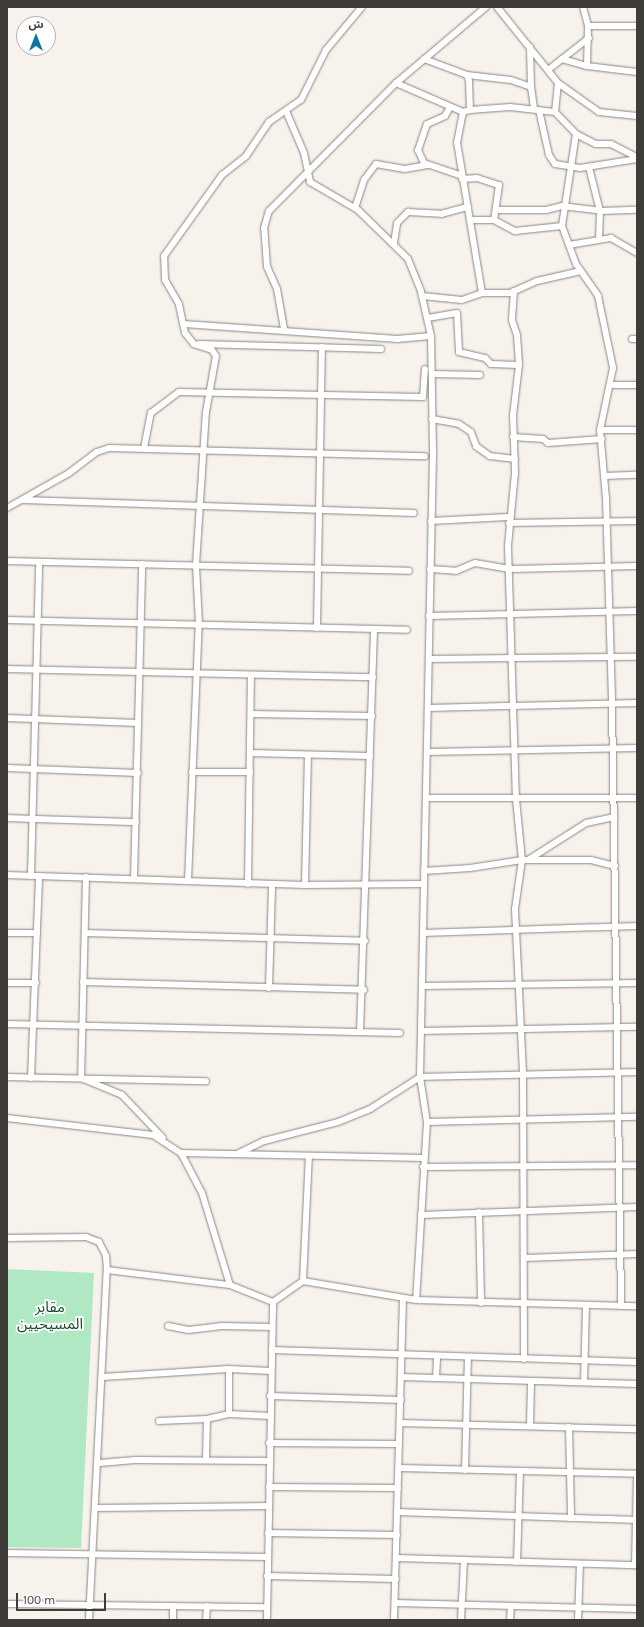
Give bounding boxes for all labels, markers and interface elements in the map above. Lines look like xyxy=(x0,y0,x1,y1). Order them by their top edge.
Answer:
north arrow xyxy=(16,16,56,56)
text: ش xyxy=(28,18,44,31)
park label: مقابر المسيحيين xyxy=(17,1298,83,1333)
scale bar xyxy=(18,1585,108,1611)
text: 100 m xyxy=(23,1593,55,1607)

